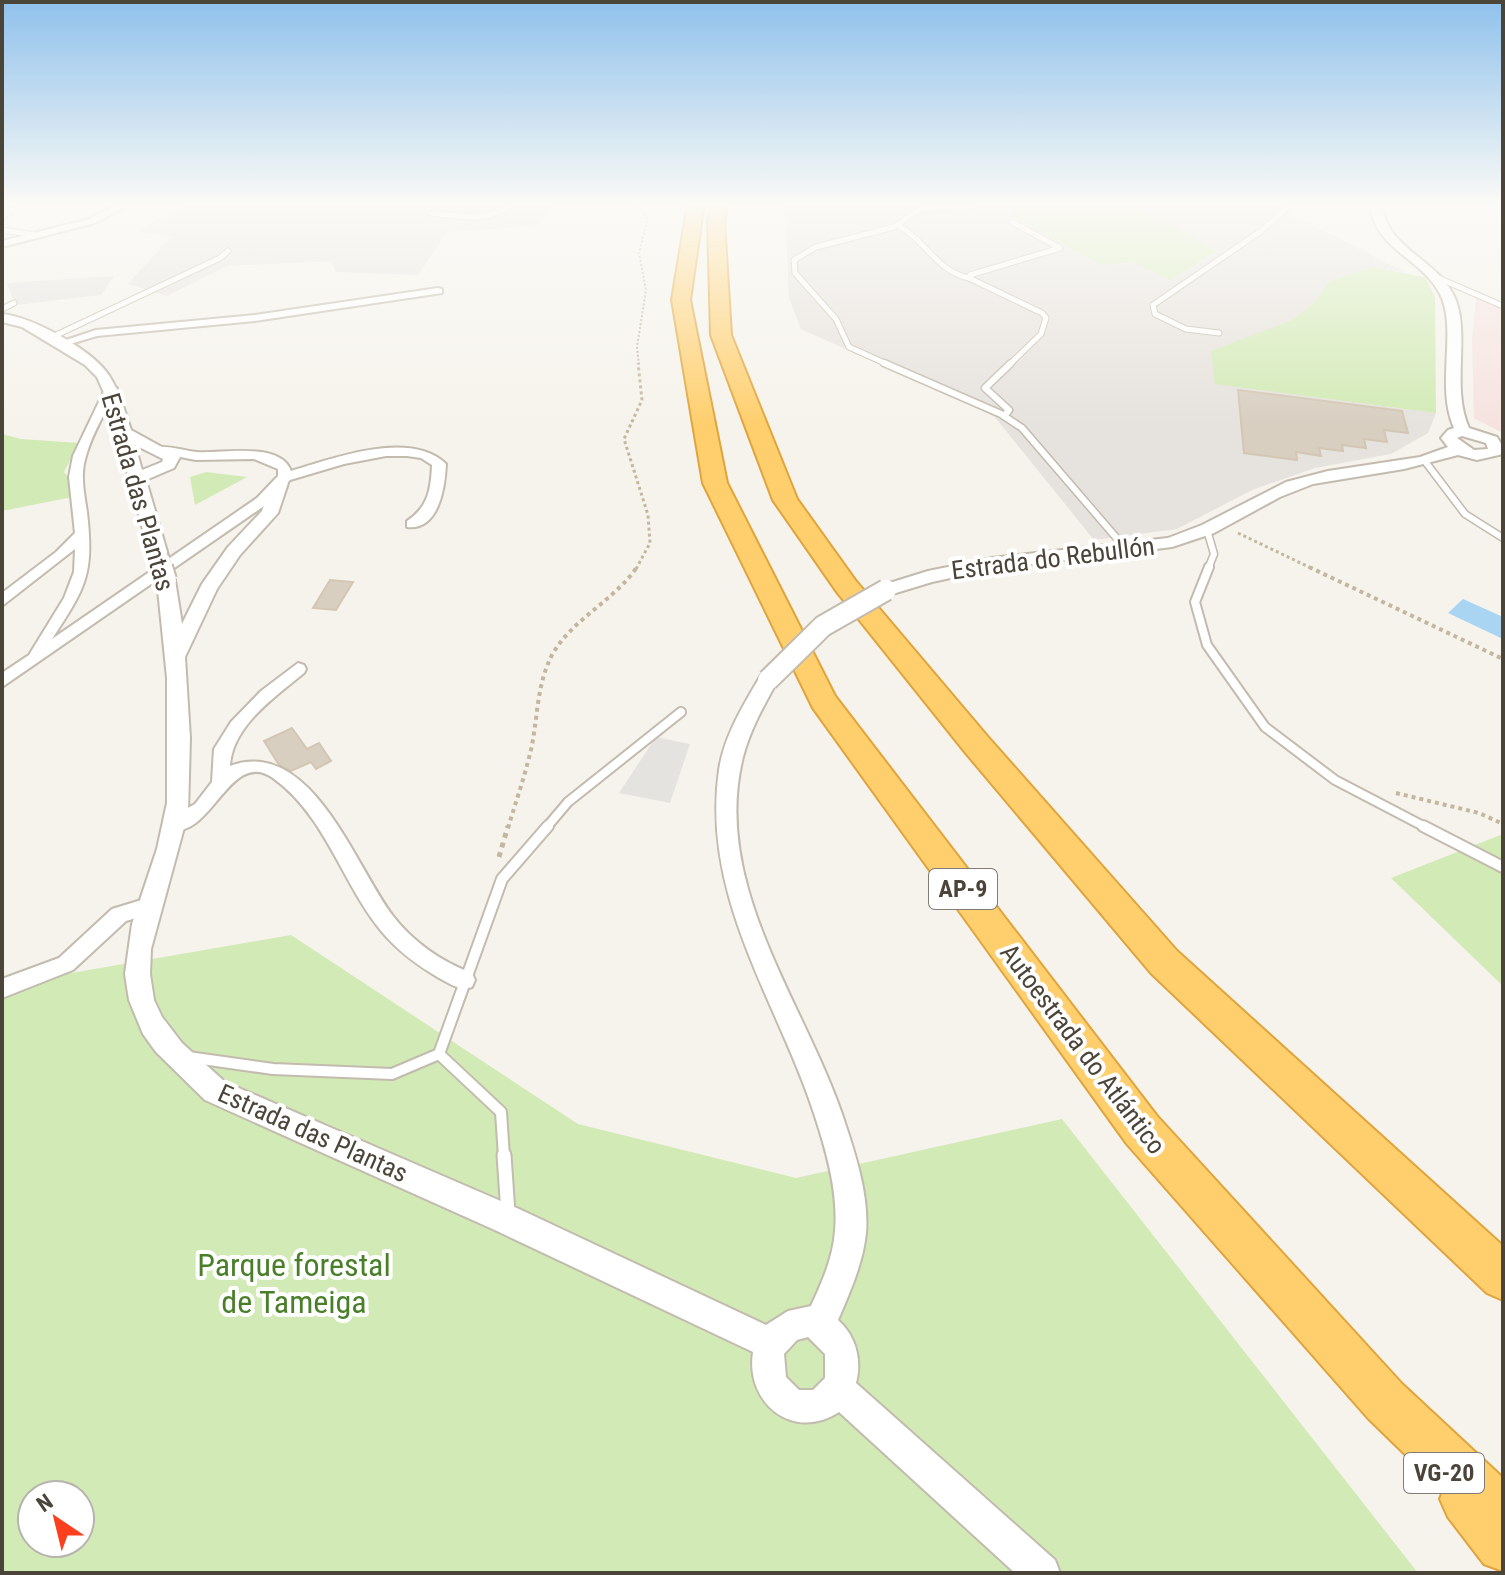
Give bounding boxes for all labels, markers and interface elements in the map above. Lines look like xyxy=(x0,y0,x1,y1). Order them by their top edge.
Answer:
street label: Estrada das Plantas xyxy=(95,390,181,594)
street label: Estrada do Rebullón xyxy=(950,531,1156,585)
road number: AP-9 xyxy=(929,869,997,909)
street label: Autoestrada do Atlántico xyxy=(994,938,1172,1160)
street label: Estrada das Plantas xyxy=(214,1078,412,1188)
park label: Parque forestal de Tameiga xyxy=(197,1246,391,1321)
road number: VG-20 xyxy=(1404,1453,1484,1493)
north arrow xyxy=(16,1479,96,1559)
text: N xyxy=(32,1489,58,1517)

